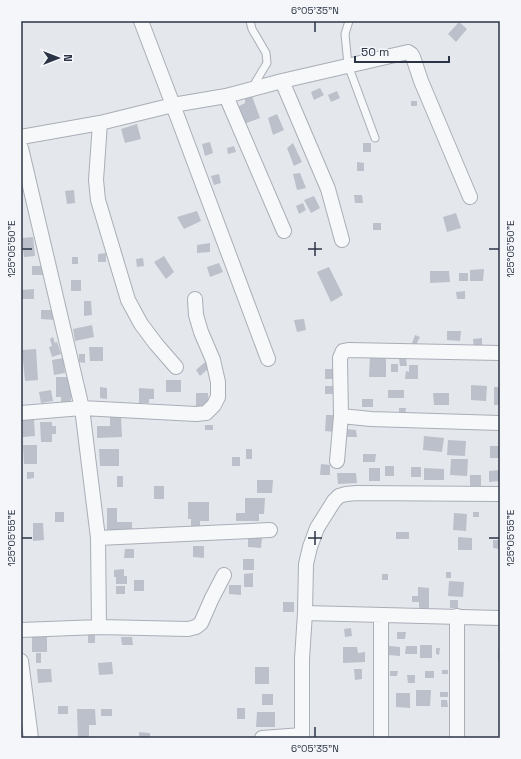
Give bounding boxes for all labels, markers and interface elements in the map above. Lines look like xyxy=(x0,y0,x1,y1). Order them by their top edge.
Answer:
text: 6°05'35"N xyxy=(291,4,339,17)
north arrow xyxy=(38,38,78,78)
scale bar xyxy=(355,38,449,64)
text: 50 m xyxy=(361,44,389,60)
text: N xyxy=(61,54,75,62)
text: 125°05'50"E xyxy=(5,220,18,278)
text: 125°05'50"E xyxy=(504,220,517,278)
text: 125°05'55"E xyxy=(5,509,18,566)
text: 125°05'55"E xyxy=(504,509,517,566)
text: 6°05'35"N xyxy=(291,742,339,755)

